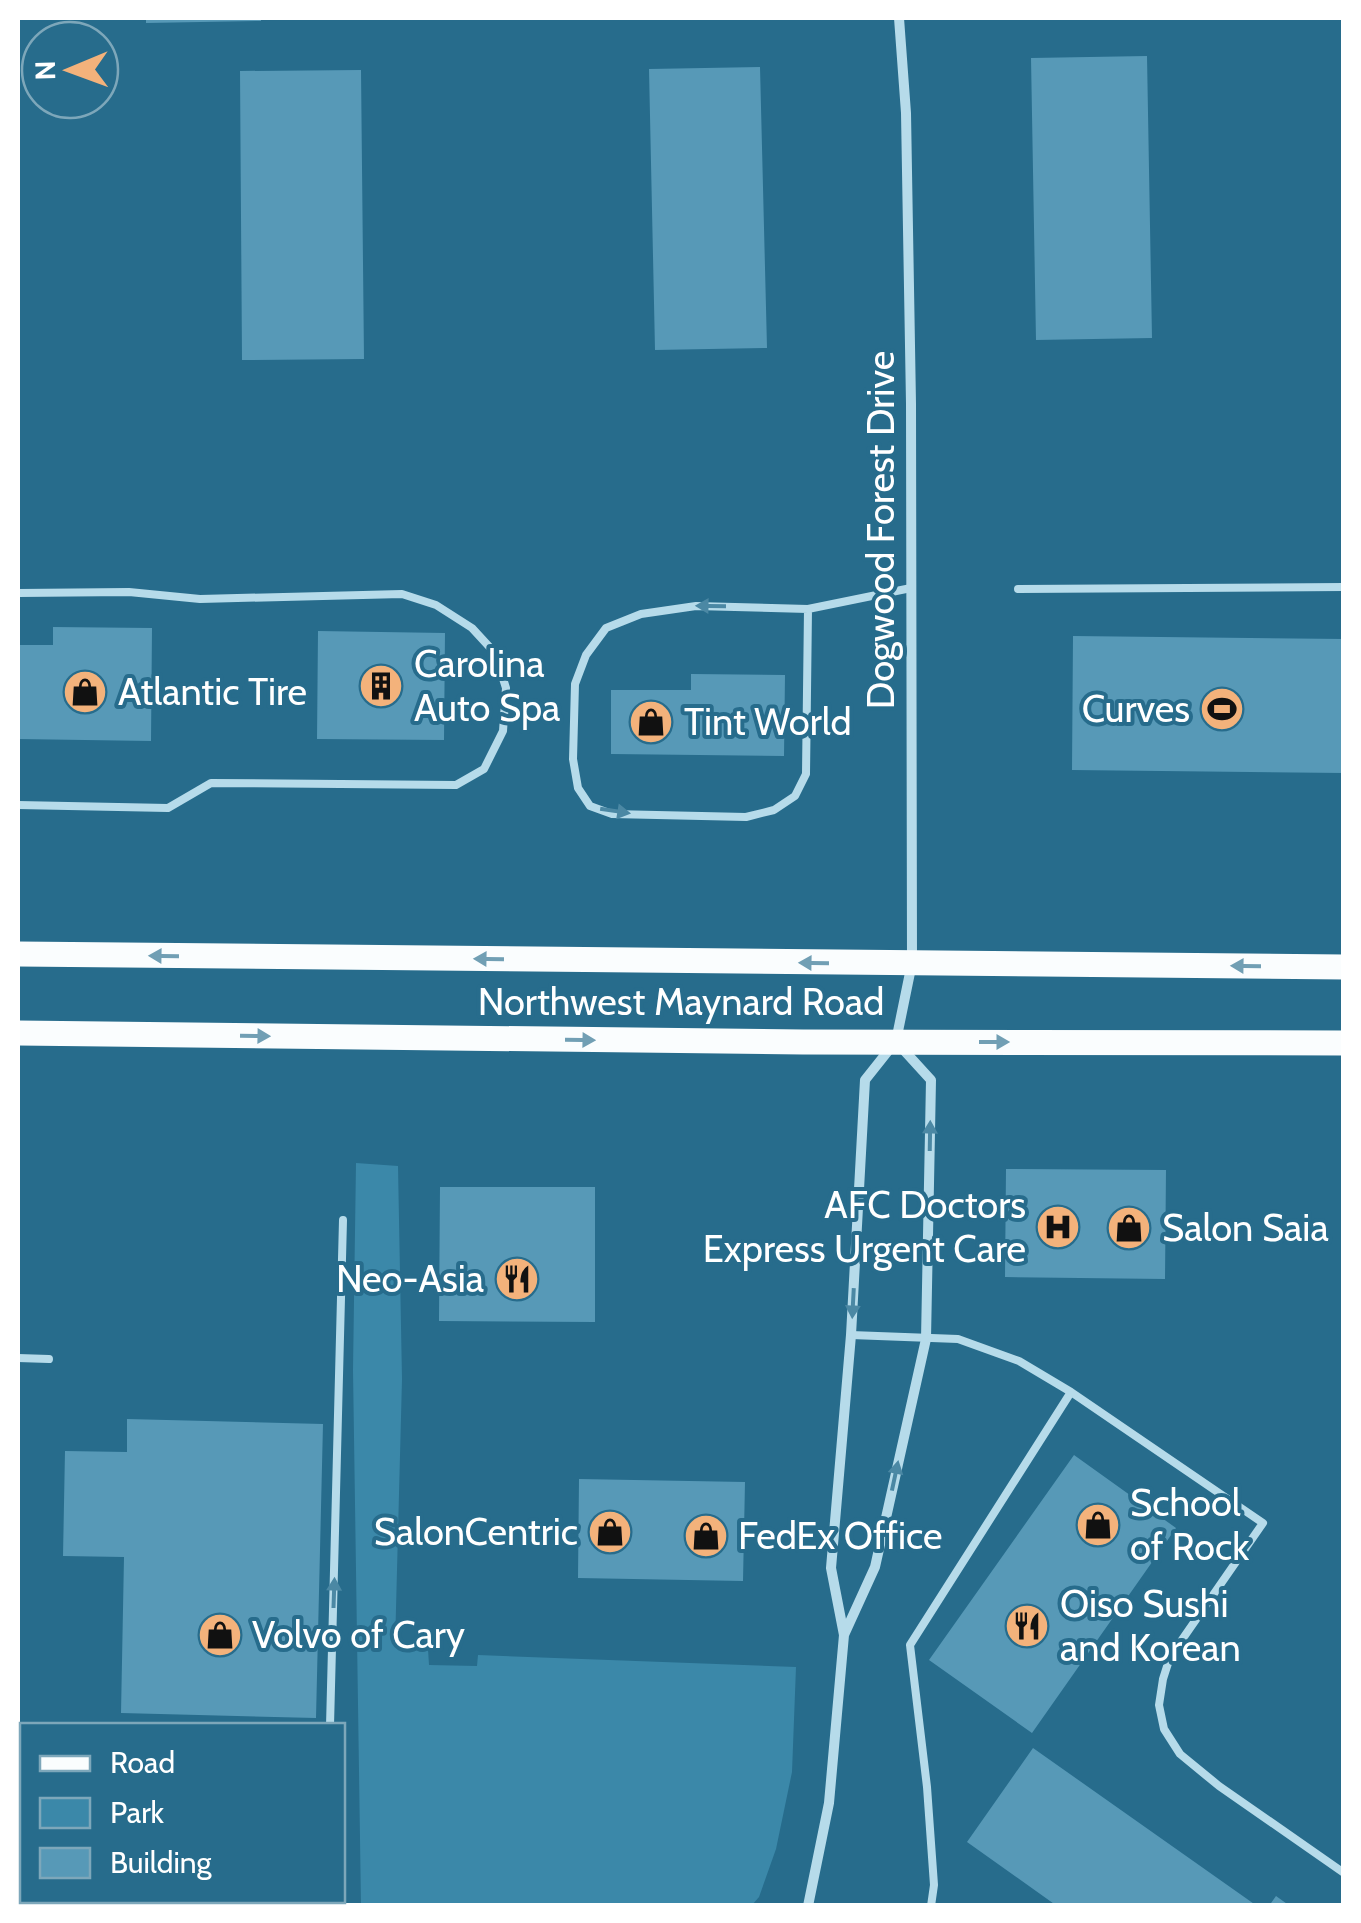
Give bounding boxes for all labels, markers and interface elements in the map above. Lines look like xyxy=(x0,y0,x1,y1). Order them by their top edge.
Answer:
north arrow xyxy=(20,20,120,120)
text: N xyxy=(28,60,62,81)
street label: Dogwood Forest Drive xyxy=(857,351,904,709)
one-way arrow xyxy=(694,598,726,614)
place label: Carolina Auto Spa xyxy=(414,640,560,731)
building icon: Carolina Auto Spa xyxy=(358,663,404,709)
place label: Atlantic Tire xyxy=(118,668,307,715)
shop icon: Atlantic Tire xyxy=(62,669,108,715)
place label: Curves xyxy=(1082,685,1190,732)
sports icon: Curves xyxy=(1199,686,1245,732)
place label: Tint World xyxy=(684,698,852,745)
shop icon: Tint World xyxy=(628,699,674,745)
one-way arrow xyxy=(600,804,631,820)
one-way arrow xyxy=(148,947,180,963)
one-way arrow xyxy=(473,951,505,967)
one-way arrow xyxy=(798,954,830,970)
one-way arrow xyxy=(1230,958,1262,974)
street label: Northwest Maynard Road xyxy=(478,978,884,1025)
one-way arrow xyxy=(239,1028,271,1044)
one-way arrow xyxy=(564,1032,596,1048)
one-way arrow xyxy=(978,1034,1010,1050)
one-way arrow xyxy=(922,1120,938,1152)
place label: AFC Doctors Express Urgent Care xyxy=(703,1181,1026,1272)
hospital icon: AFC Doctors Express Urgent Care xyxy=(1035,1204,1081,1250)
place label: Salon Saia xyxy=(1162,1204,1329,1251)
shop icon: Salon Saia xyxy=(1106,1205,1152,1251)
place label: Neo-Asia xyxy=(336,1255,484,1302)
restaurant icon: Neo-Asia xyxy=(494,1256,540,1302)
one-way arrow xyxy=(845,1287,861,1319)
one-way arrow xyxy=(888,1460,904,1491)
place label: School of Rock xyxy=(1130,1479,1249,1570)
shop icon: School of Rock xyxy=(1075,1502,1121,1548)
place label: SalonCentric xyxy=(374,1508,578,1555)
shop icon: SalonCentric xyxy=(587,1509,633,1555)
place label: FedEx Office xyxy=(738,1512,943,1559)
shop icon: FedEx Office xyxy=(683,1513,729,1559)
one-way arrow xyxy=(327,1577,343,1609)
place label: Oiso Sushi and Korean xyxy=(1060,1580,1241,1671)
restaurant icon: Oiso Sushi and Korean xyxy=(1004,1603,1050,1649)
place label: Volvo of Cary xyxy=(252,1611,465,1658)
shop icon: Volvo of Cary xyxy=(197,1612,243,1658)
legend xyxy=(20,1723,345,1903)
text: Road xyxy=(110,1744,175,1781)
text: Park xyxy=(110,1794,165,1831)
text: Building xyxy=(110,1844,213,1881)

